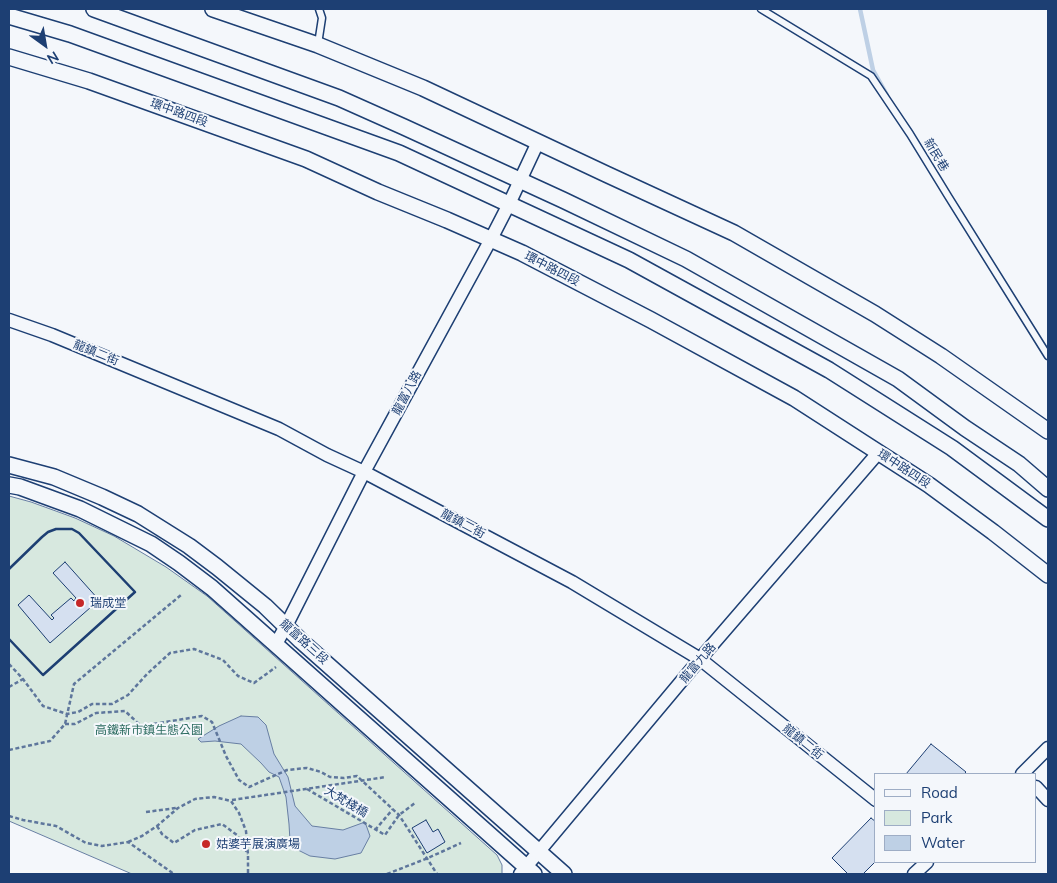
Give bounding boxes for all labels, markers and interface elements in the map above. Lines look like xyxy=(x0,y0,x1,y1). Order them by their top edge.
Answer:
north arrow xyxy=(20,20,70,70)
text: N xyxy=(44,47,62,68)
street label: 環中路四段 xyxy=(148,96,210,130)
street label: 新民巷 xyxy=(921,136,951,174)
street label: 環中路四段 xyxy=(522,249,582,289)
street label: 龍鎮二街 xyxy=(71,337,121,369)
street label: 龍富八路 xyxy=(389,368,425,418)
street label: 環中路四段 xyxy=(875,447,933,491)
street label: 龍鎮二街 xyxy=(438,506,488,542)
place label: 瑞成堂 xyxy=(90,596,126,610)
marker: 瑞成堂 xyxy=(74,597,86,609)
street label: 龍富路三段 xyxy=(277,617,331,667)
street label: 龍富九路 xyxy=(677,640,719,686)
street label: 龍鎮二街 xyxy=(780,721,826,763)
park label: 高鐵新市鎮生態公園 xyxy=(95,723,203,737)
legend xyxy=(874,773,1037,863)
street label: 大梵棧橋 xyxy=(322,783,370,821)
text: Road xyxy=(921,783,958,802)
text: Park xyxy=(921,808,953,827)
text: Water xyxy=(921,833,965,852)
place label: 姑婆芋展演廣場 xyxy=(216,837,300,851)
marker: 姑婆芋展演廣場 xyxy=(200,838,212,850)

